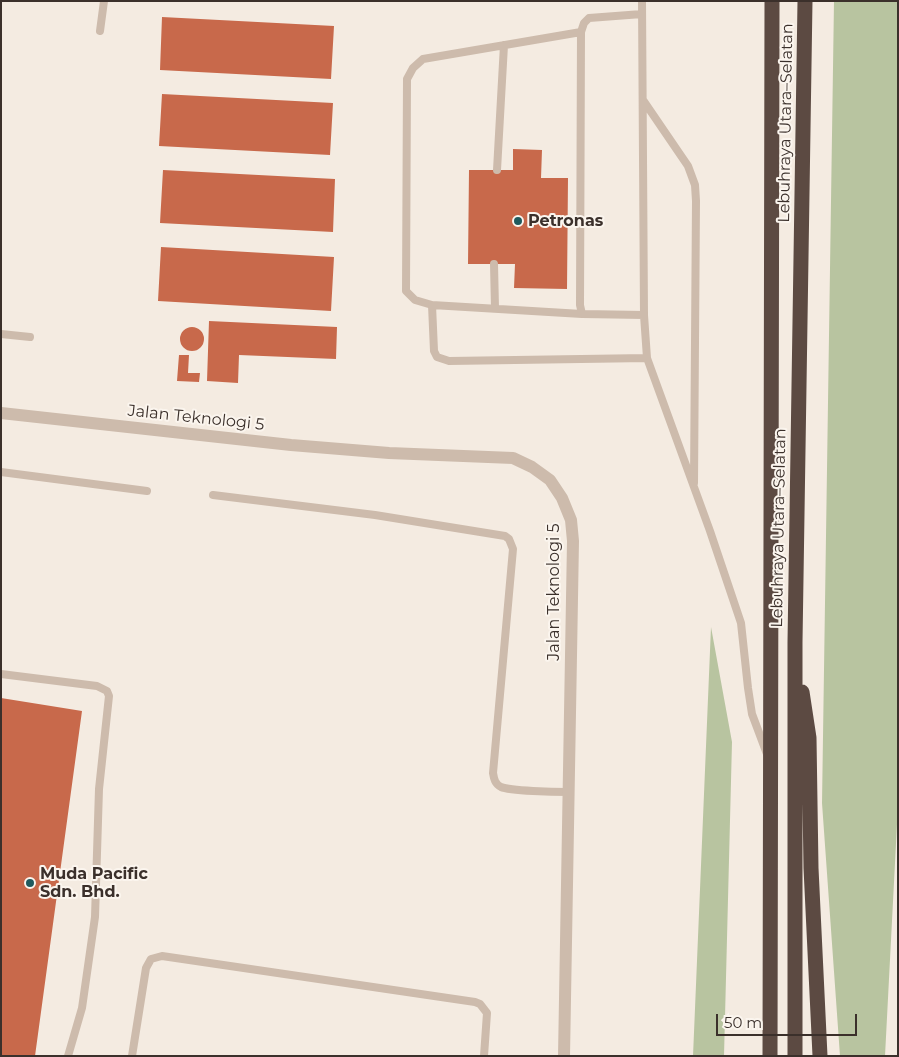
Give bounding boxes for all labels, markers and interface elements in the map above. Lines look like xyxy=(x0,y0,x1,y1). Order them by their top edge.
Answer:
street label: Lebuhraya Utara–Selatan xyxy=(775,23,797,223)
place label: Petronas xyxy=(528,211,603,231)
marker: Petronas xyxy=(512,215,524,227)
street label: Jalan Teknologi 5 xyxy=(127,401,265,435)
street label: Lebuhraya Utara–Selatan xyxy=(768,428,790,628)
street label: Jalan Teknologi 5 xyxy=(544,523,564,661)
place label: Muda Pacific Sdn. Bhd. xyxy=(40,864,148,902)
marker: Muda Pacific Sdn. Bhd. xyxy=(24,877,36,889)
scale bar xyxy=(719,1004,860,1036)
text: 50 m xyxy=(724,1013,762,1032)

